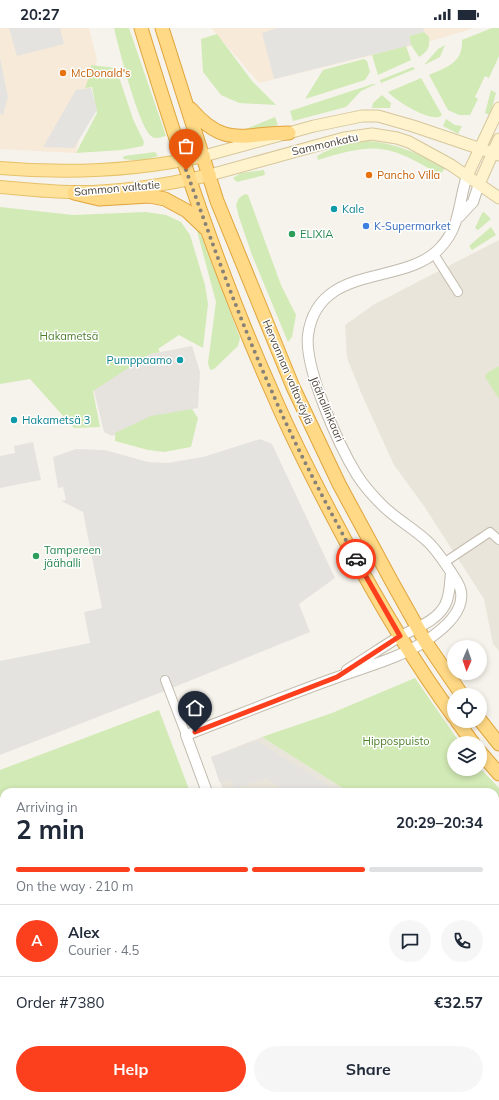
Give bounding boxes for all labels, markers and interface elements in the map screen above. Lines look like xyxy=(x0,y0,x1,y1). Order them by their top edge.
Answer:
text: 20:27 xyxy=(20,5,60,24)
place label: McDonald's xyxy=(71,66,131,80)
marker: McDonald's xyxy=(58,68,68,78)
pin xyxy=(169,129,203,170)
street label: Sammonkatu xyxy=(290,130,360,158)
icon: bag xyxy=(175,135,197,157)
place label: Pancho Villa xyxy=(377,168,440,182)
marker: Pancho Villa xyxy=(364,170,374,180)
street label: Sammon valtatie xyxy=(73,177,161,199)
place label: Kale xyxy=(342,202,364,216)
marker: Kale xyxy=(329,204,339,214)
place label: K-Supermarket xyxy=(374,219,451,233)
marker: K-Supermarket xyxy=(361,221,371,231)
place label: ELIXIA xyxy=(300,227,333,241)
marker: ELIXIA xyxy=(287,229,297,239)
street label: Hervannan valtaväylä xyxy=(260,317,316,427)
park label: Hakametsä xyxy=(40,329,98,343)
place label: Pumppaamo xyxy=(107,353,172,367)
marker: Pumppaamo xyxy=(175,355,185,365)
street label: Jäähallinkaari xyxy=(307,374,347,444)
place label: Hakametsä 3 xyxy=(22,413,90,427)
marker: Hakametsä 3 xyxy=(9,415,19,425)
courier xyxy=(336,539,376,579)
place label: Tampereen jäähalli xyxy=(43,543,101,570)
icon: car xyxy=(345,548,367,570)
marker: Tampereen jäähalli xyxy=(31,551,41,561)
north arrow xyxy=(447,640,487,680)
map controls xyxy=(447,640,487,776)
button: locate xyxy=(447,688,487,728)
pin xyxy=(178,691,212,732)
icon: home xyxy=(184,697,206,719)
park label: Hippospuisto xyxy=(362,734,430,748)
button: layers xyxy=(447,736,487,776)
text: Arriving in xyxy=(16,799,78,815)
text: 2 min xyxy=(16,813,85,846)
text: 20:29–20:34 xyxy=(396,813,483,832)
text: On the way · 210 m xyxy=(16,878,133,894)
button: chat xyxy=(389,920,431,962)
button: phone xyxy=(441,920,483,962)
text: Alex xyxy=(68,923,100,942)
text: A xyxy=(31,931,43,950)
text: Courier · 4.5 xyxy=(68,942,139,958)
text: Order #7380 xyxy=(16,993,104,1012)
text: €32.57 xyxy=(434,993,483,1012)
button: Help xyxy=(16,1046,246,1092)
button: Share xyxy=(254,1046,483,1092)

